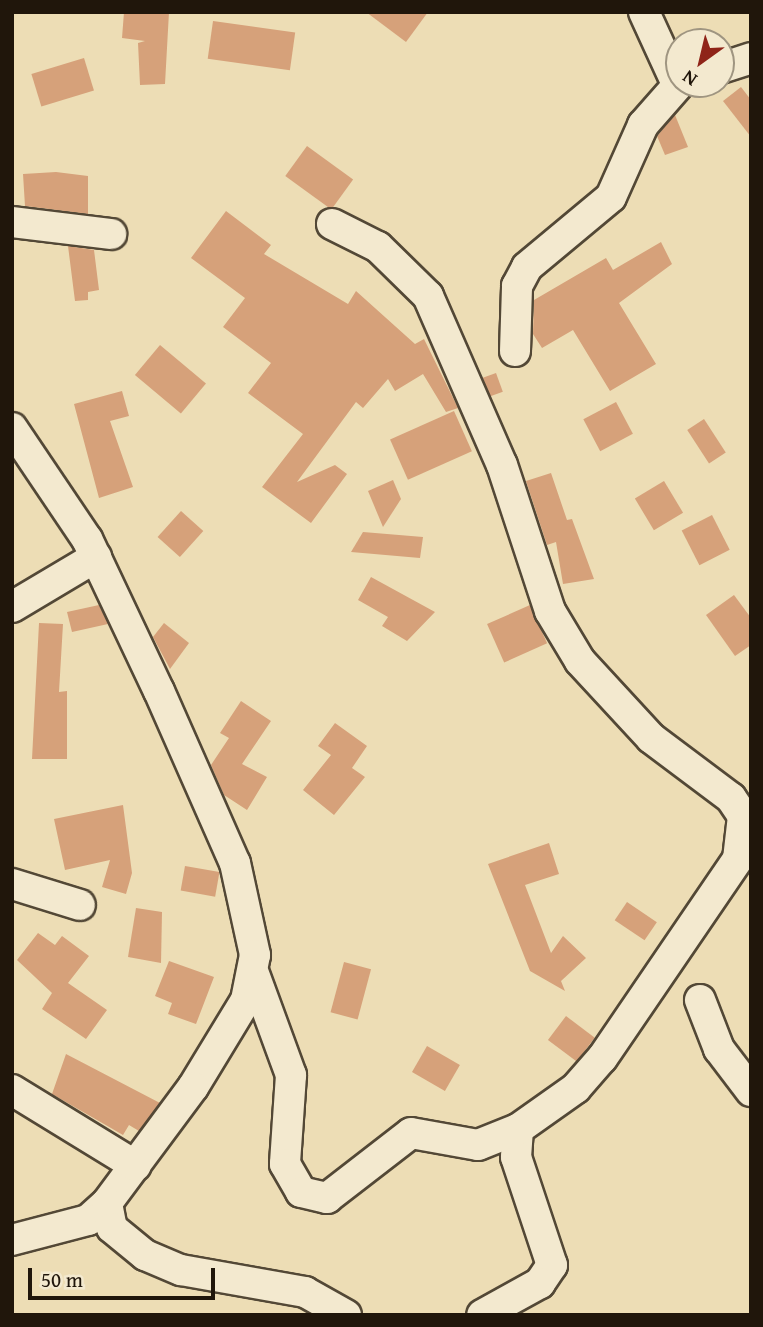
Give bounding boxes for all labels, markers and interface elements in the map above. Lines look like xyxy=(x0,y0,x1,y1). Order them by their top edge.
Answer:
north arrow xyxy=(665,28,735,98)
text: N xyxy=(676,64,702,94)
scale bar xyxy=(32,1254,219,1298)
text: 50 m xyxy=(41,1264,83,1295)

